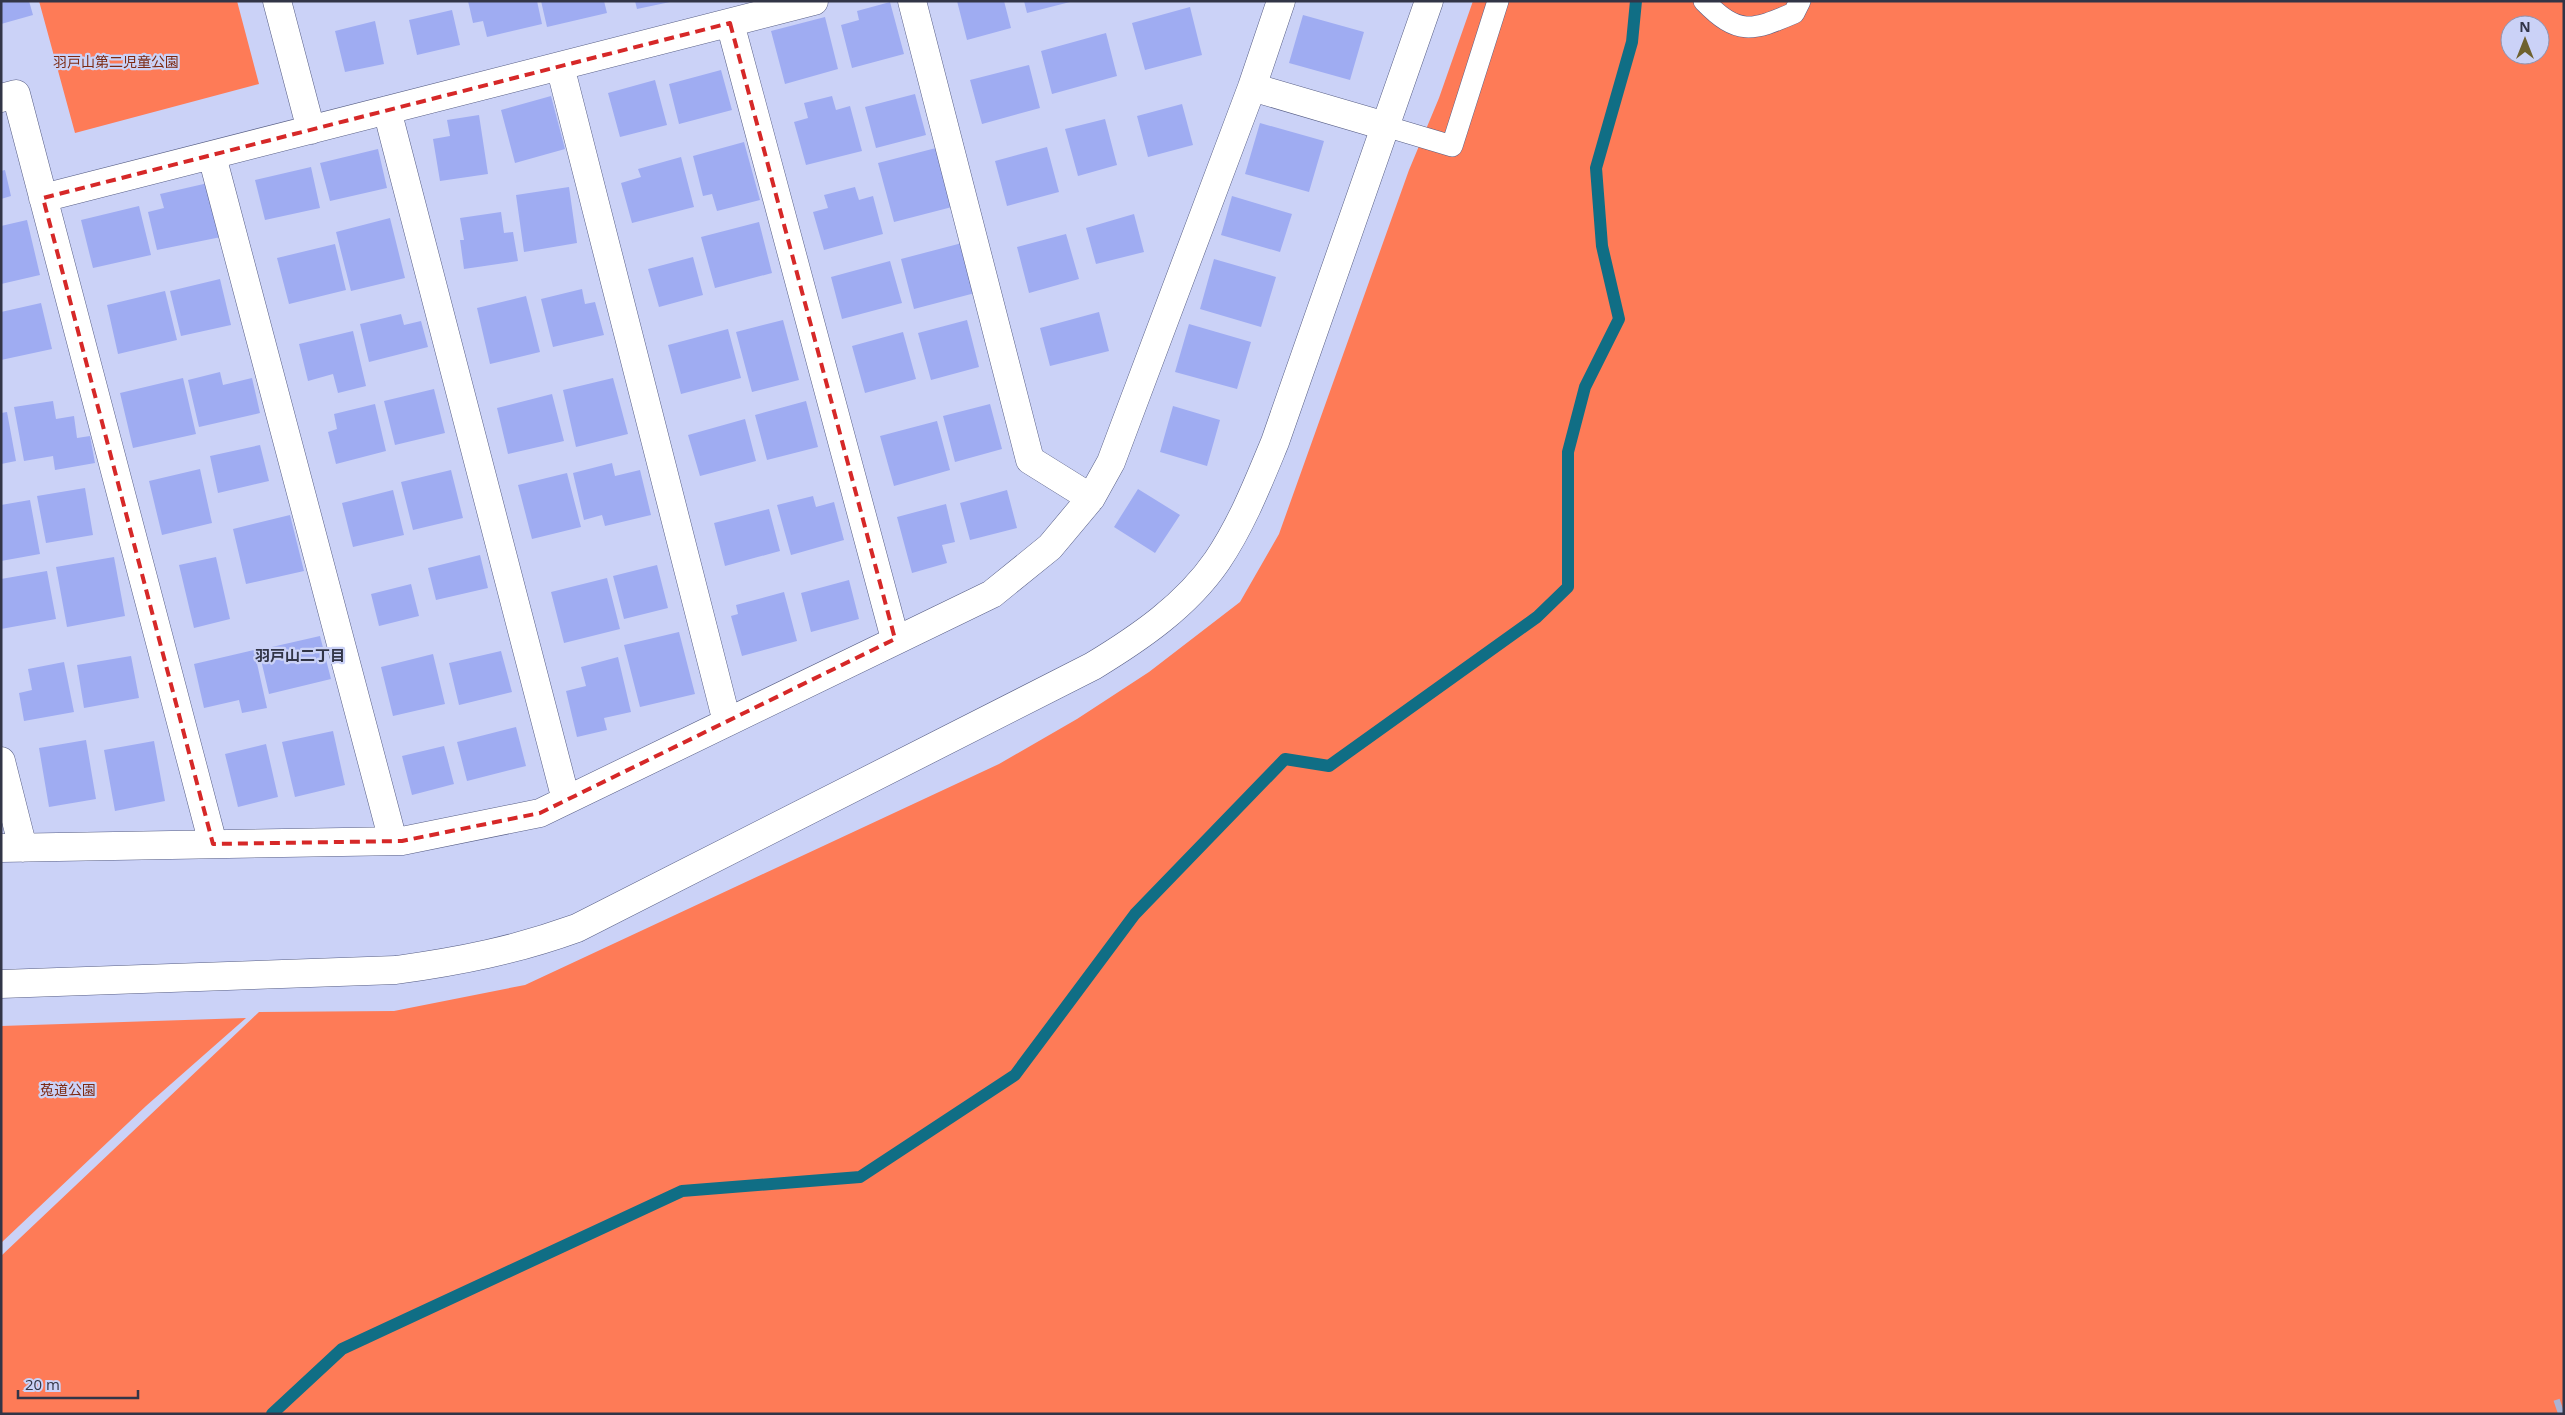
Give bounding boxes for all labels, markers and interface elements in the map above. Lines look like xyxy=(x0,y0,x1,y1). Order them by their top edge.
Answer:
north arrow xyxy=(2500,15,2550,65)
text: N xyxy=(2519,17,2531,36)
park label: 羽戸山第二児童公園 xyxy=(53,52,179,71)
district label: 羽戸山二丁目 xyxy=(255,645,345,665)
park label: 菟道公園 xyxy=(40,1080,96,1099)
scale bar xyxy=(18,1368,138,1400)
text: 20 m xyxy=(25,1374,60,1394)

